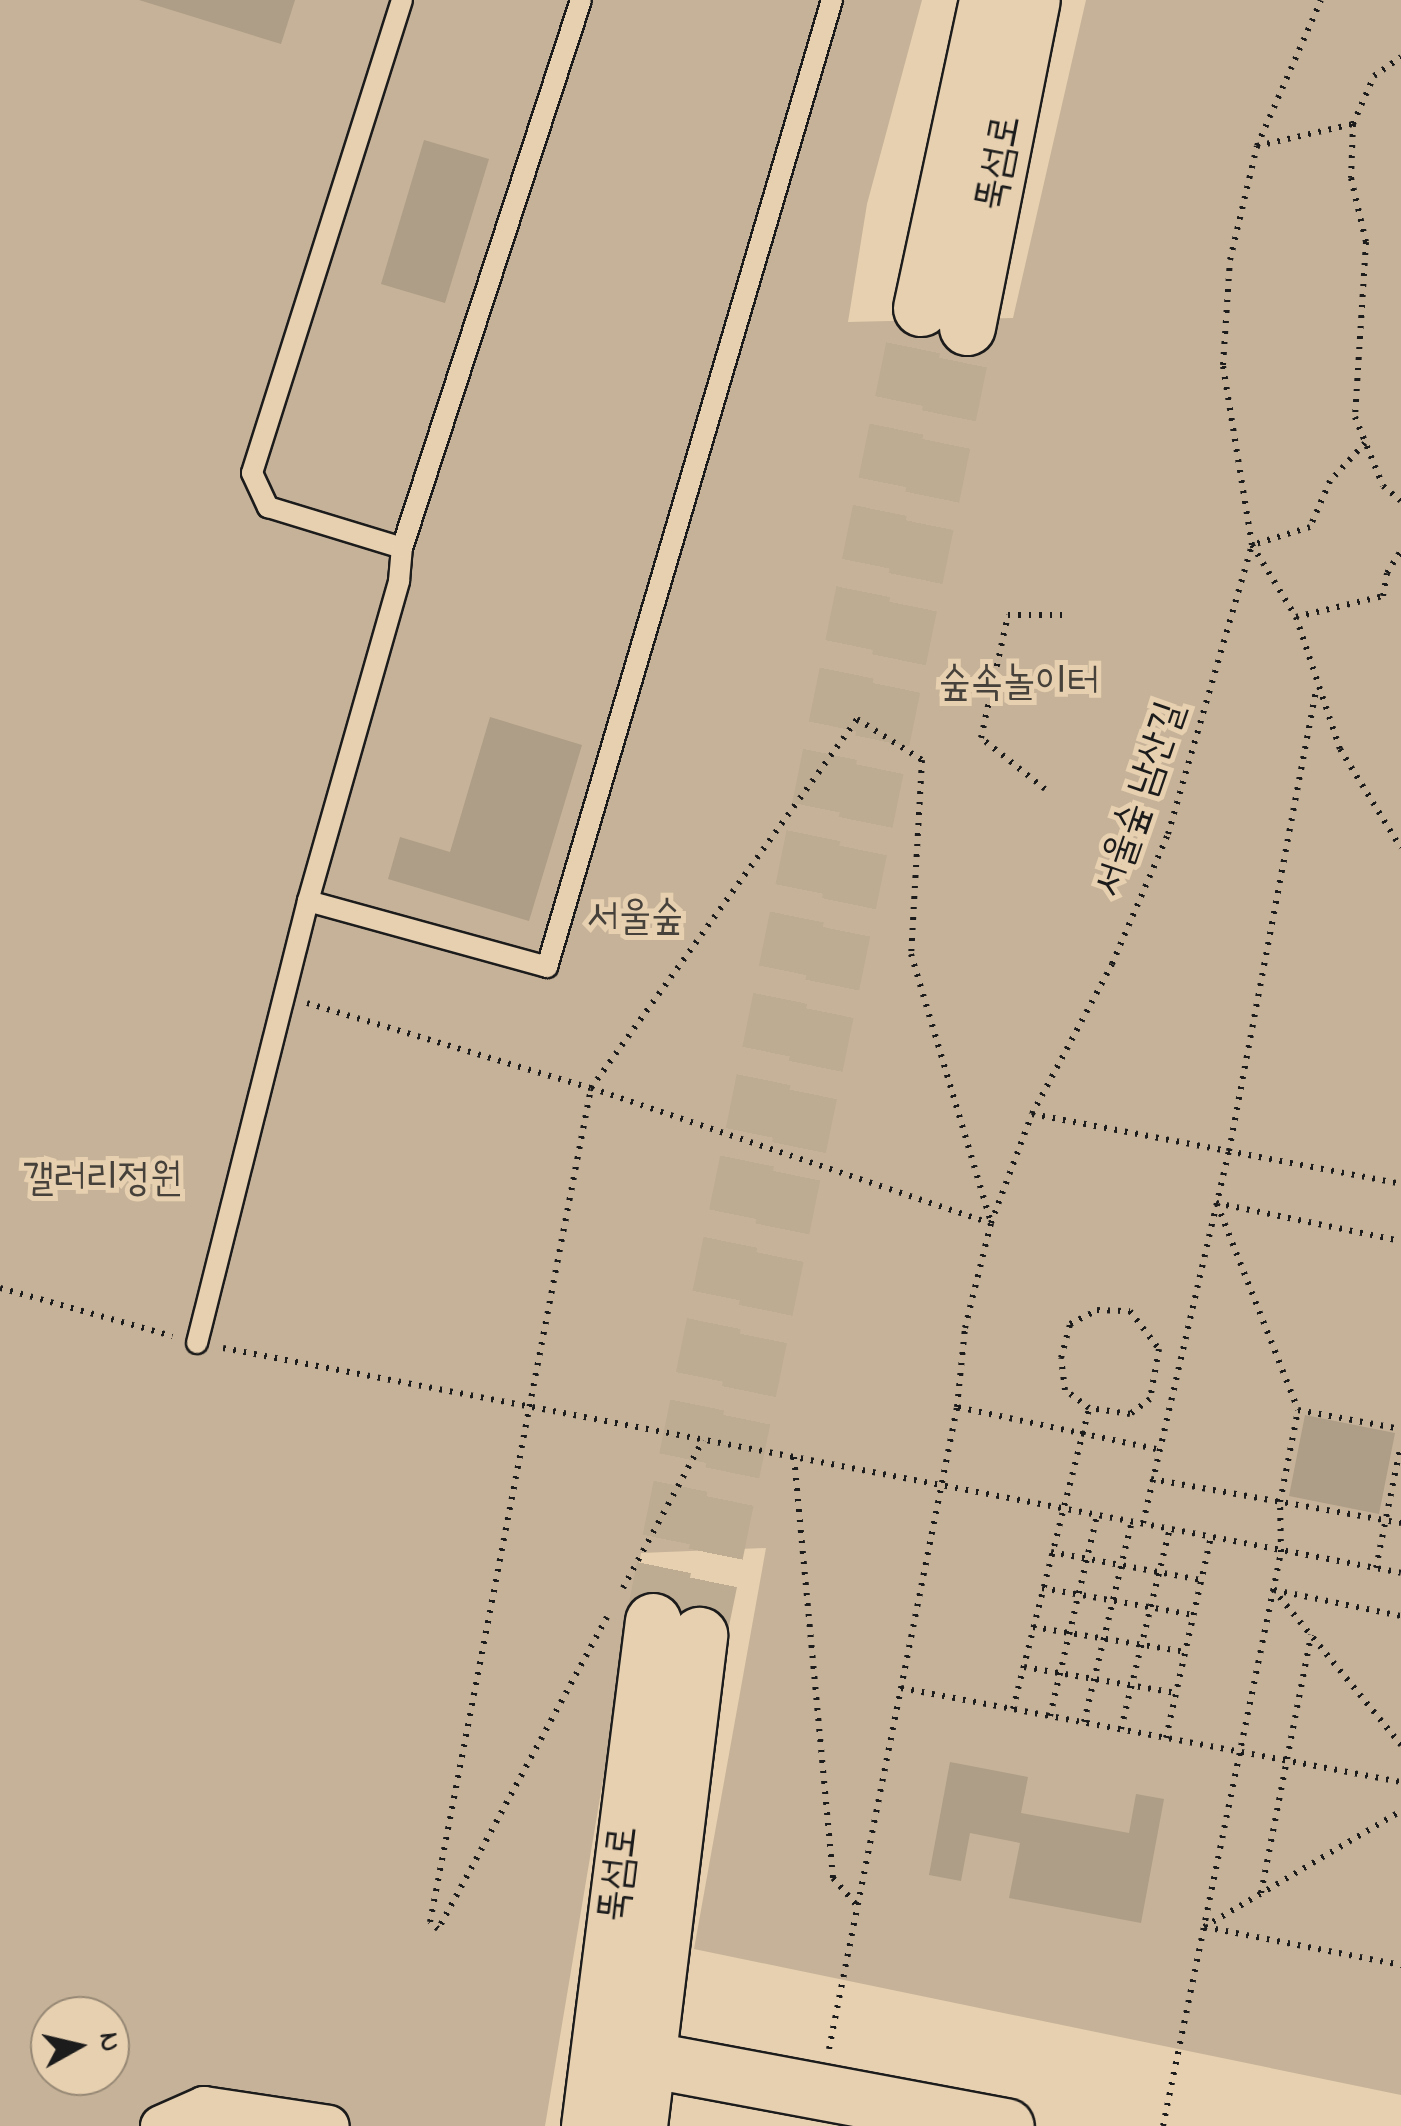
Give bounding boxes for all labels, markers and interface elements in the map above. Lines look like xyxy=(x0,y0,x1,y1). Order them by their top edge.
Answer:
street label: 뚝섬로 xyxy=(967,111,1033,215)
park label: 숲속놀이터 xyxy=(939,661,1099,709)
street label: 서울숲 남산길 xyxy=(1085,696,1197,904)
park label: 서울숲 xyxy=(587,895,683,943)
park label: 갤러리정원 xyxy=(22,1157,182,1205)
street label: 뚝섬로 xyxy=(590,1823,650,1925)
north arrow xyxy=(30,1996,130,2096)
text: N xyxy=(87,2030,130,2054)

